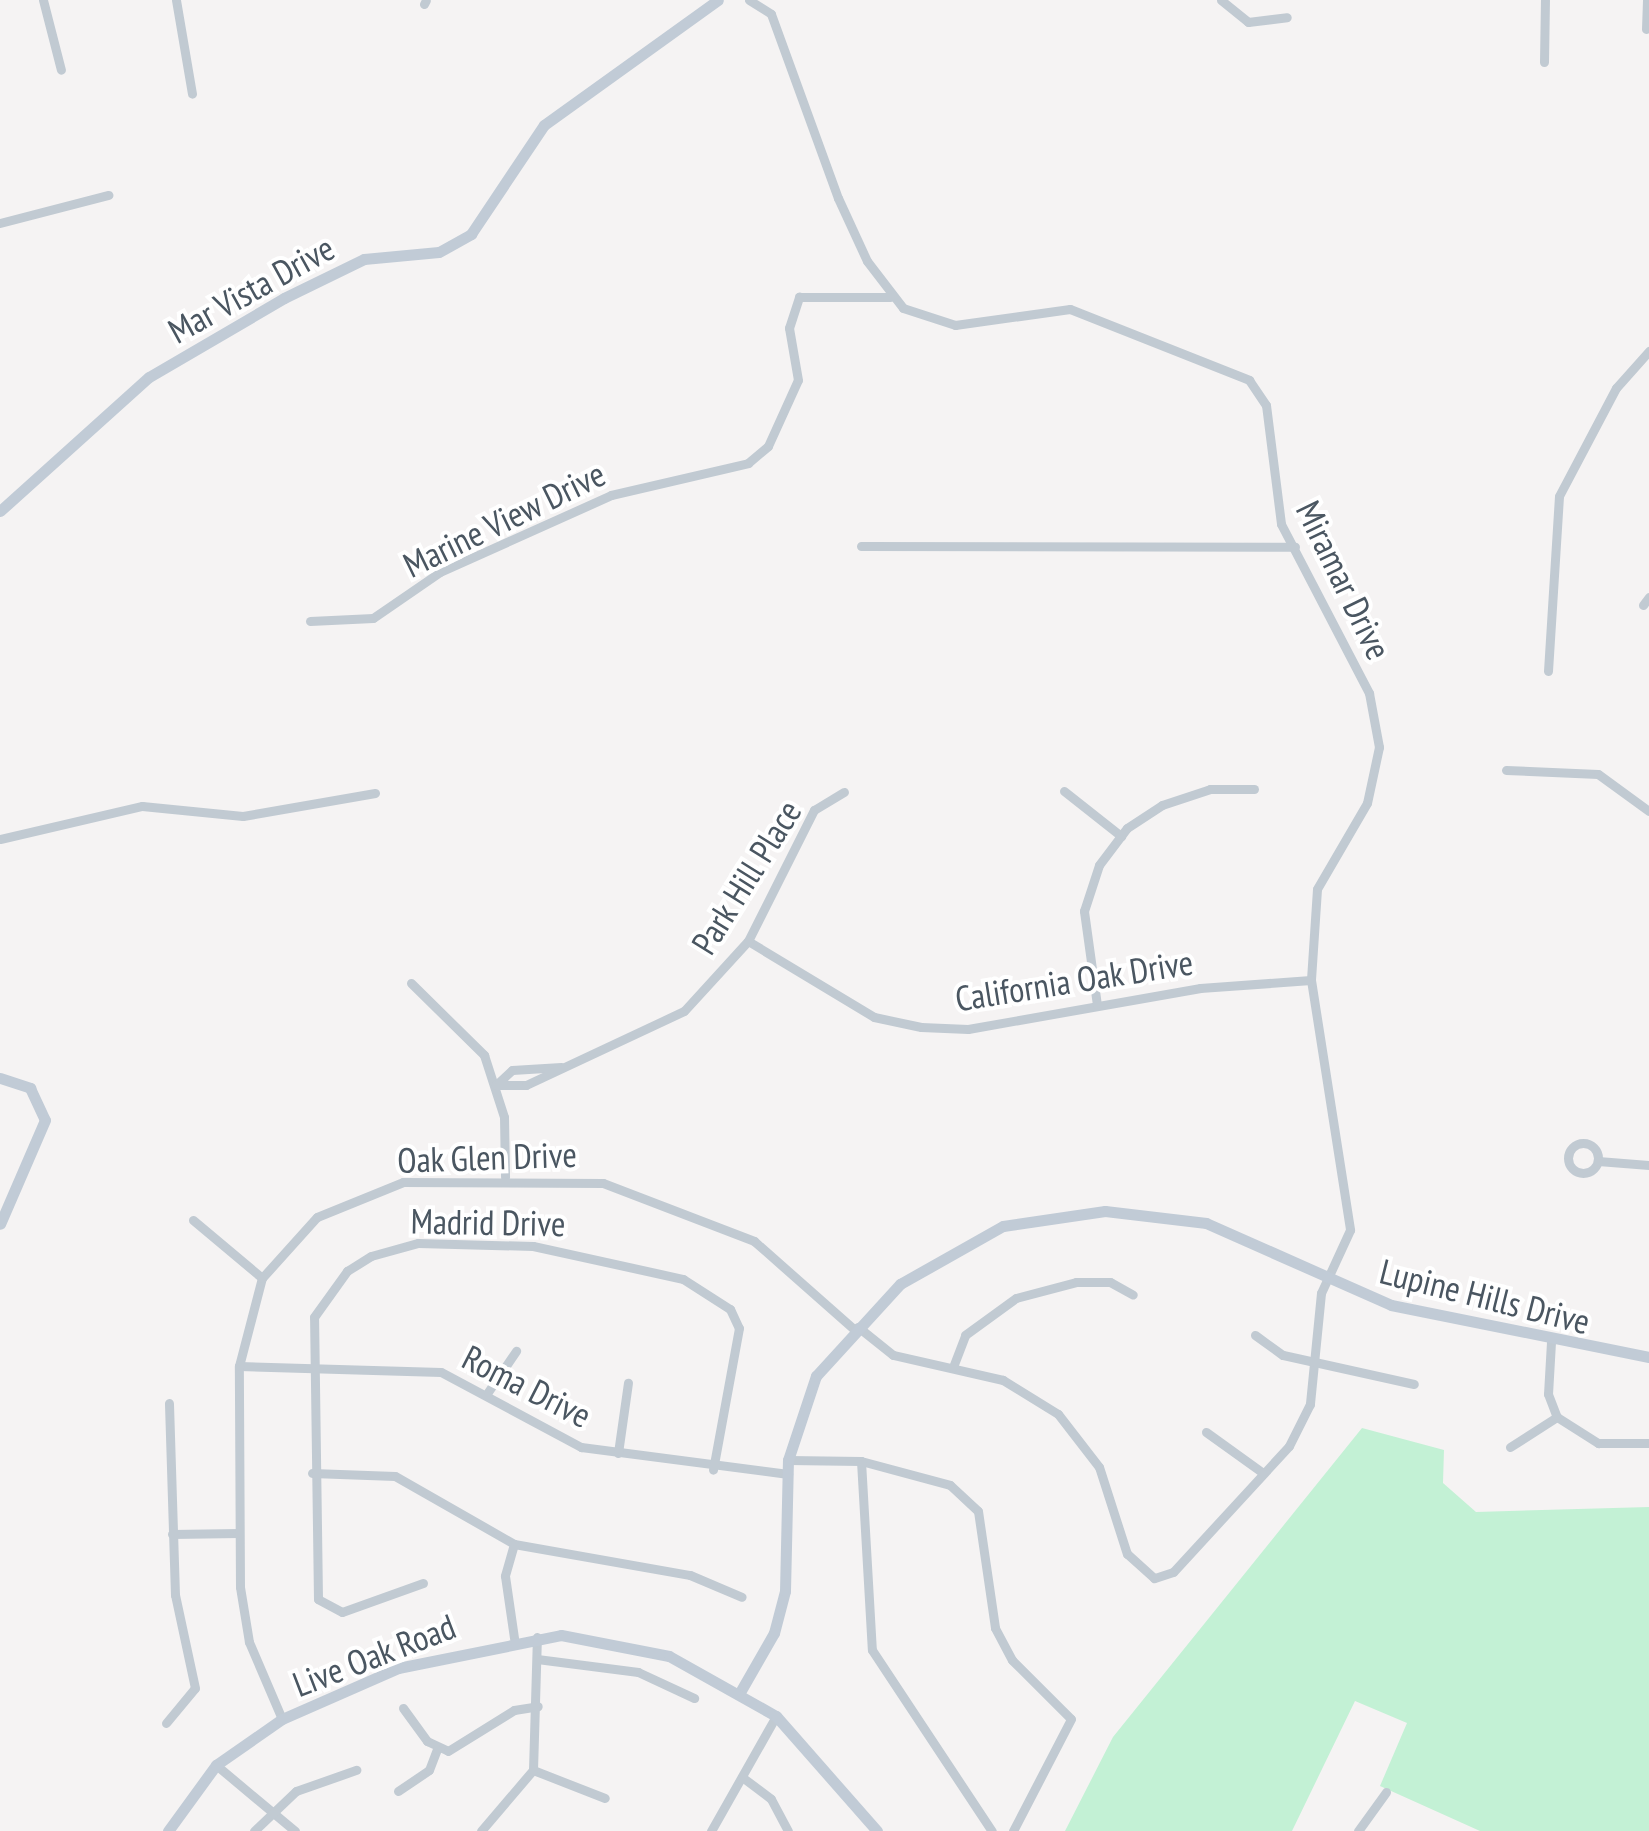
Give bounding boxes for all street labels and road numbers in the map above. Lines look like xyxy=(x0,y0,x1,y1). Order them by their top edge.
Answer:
street label: Mar Vista Drive xyxy=(161,226,341,352)
street label: Marine View Drive xyxy=(396,452,612,586)
street label: Miramar Drive xyxy=(1288,494,1400,666)
street label: Park Hill Place xyxy=(682,792,810,962)
street label: California Oak Drive xyxy=(952,940,1196,1020)
street label: Oak Glen Drive xyxy=(396,1133,578,1181)
street label: Madrid Drive xyxy=(410,1200,566,1244)
street label: Lupine Hills Drive xyxy=(1376,1250,1594,1342)
street label: Roma Drive xyxy=(456,1336,598,1436)
street label: Live Oak Road xyxy=(286,1605,462,1705)

